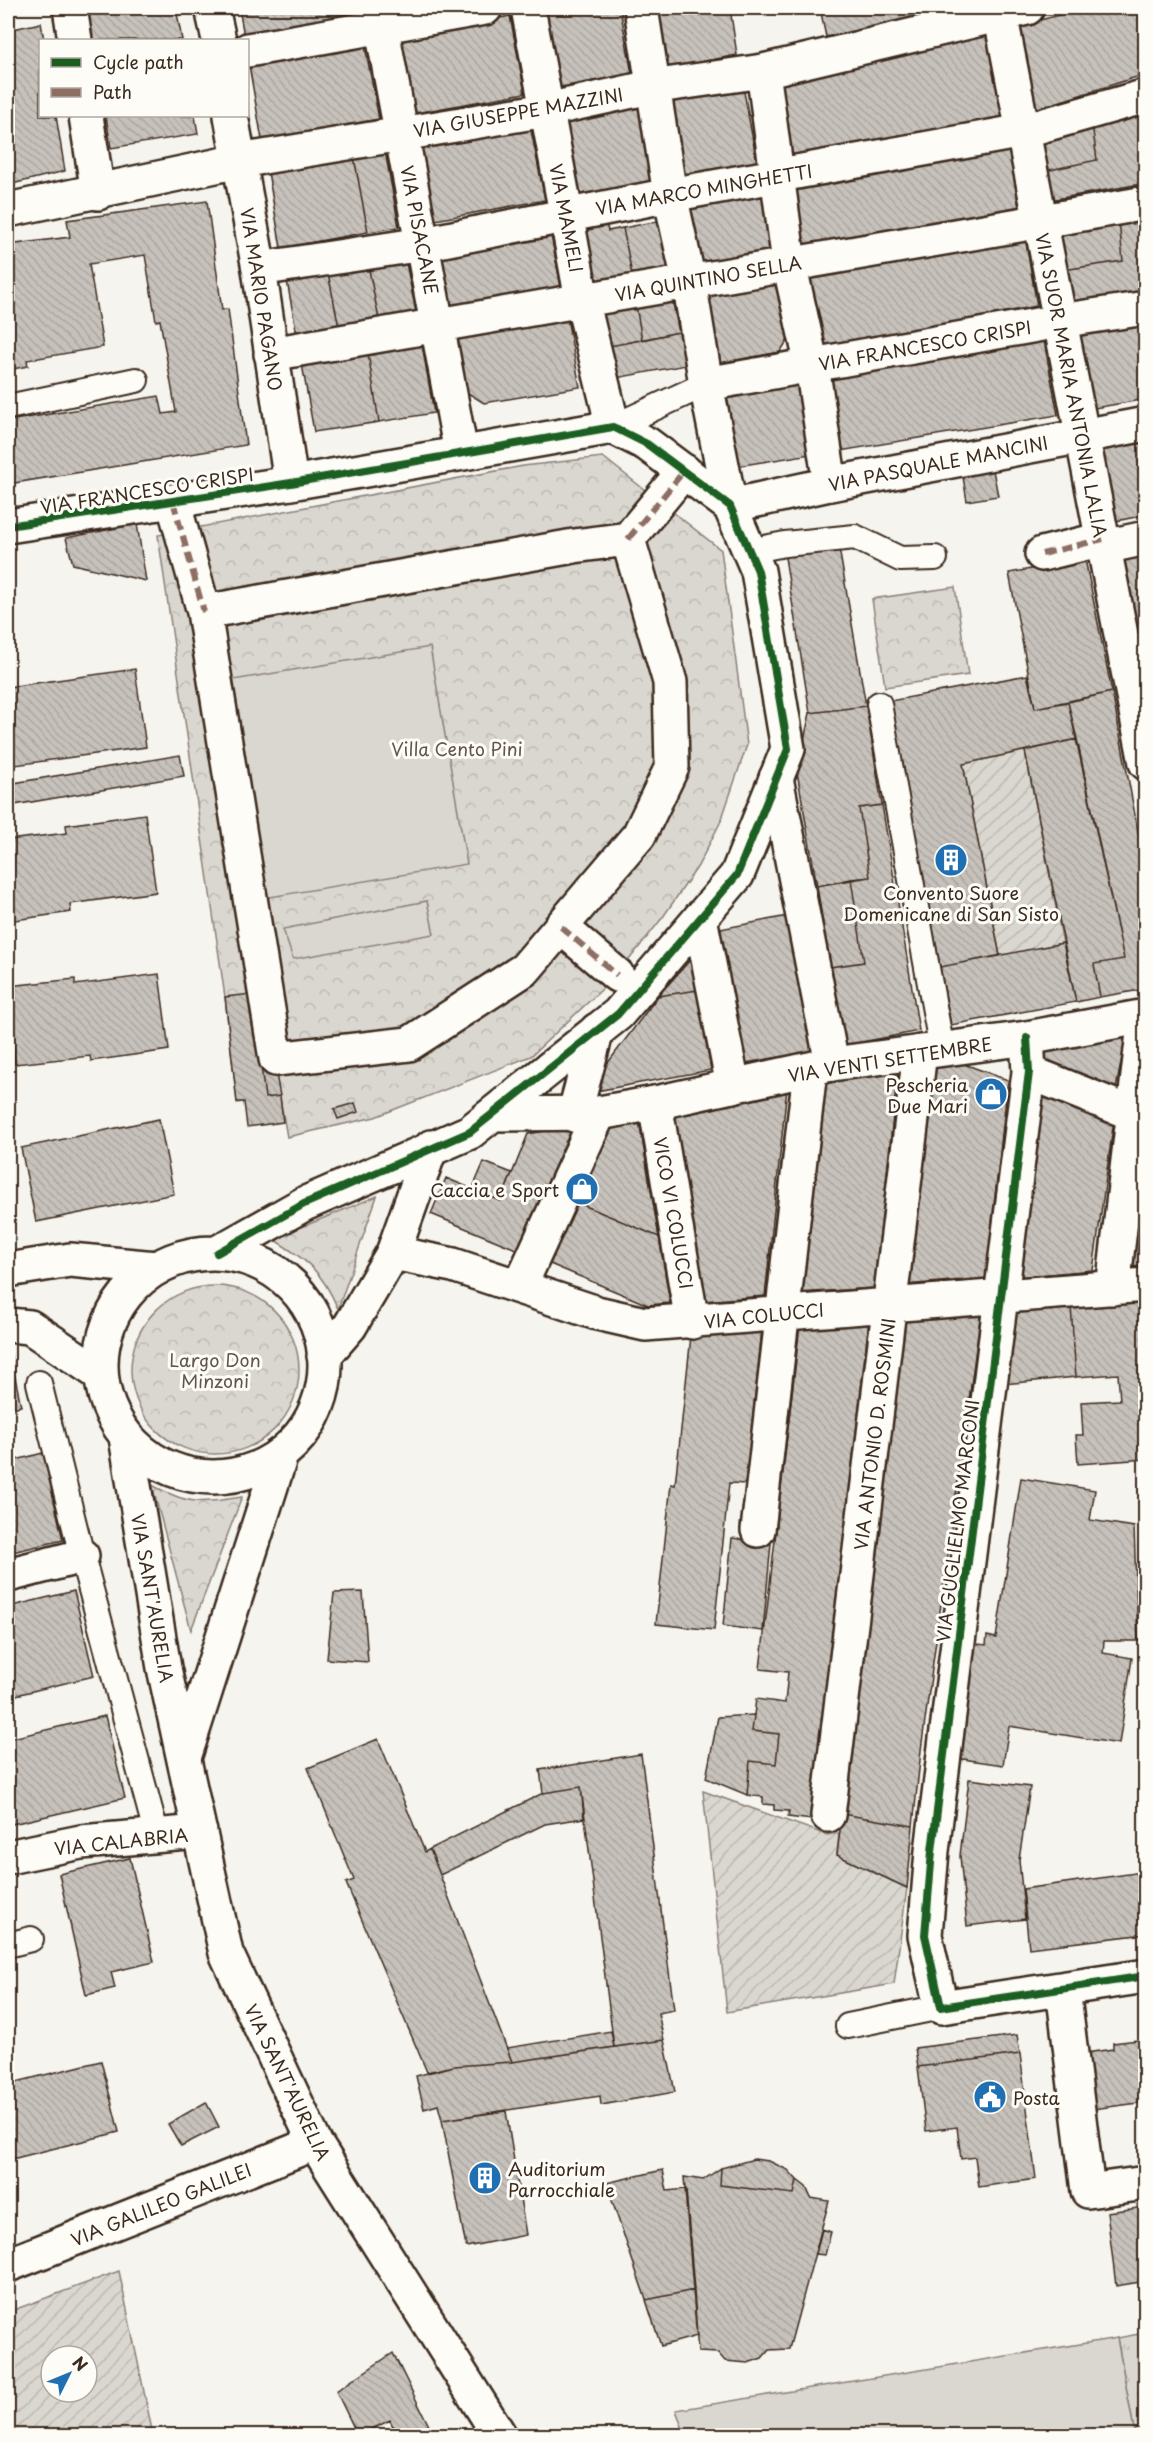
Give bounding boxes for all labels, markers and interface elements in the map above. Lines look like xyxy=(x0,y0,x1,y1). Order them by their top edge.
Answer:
legend xyxy=(39,39,249,117)
text: Cycle path xyxy=(93,48,184,75)
text: Path xyxy=(93,78,132,105)
street label: VIA GIUSEPPE MAZZINI xyxy=(411,80,625,144)
street label: VIA MARCO MINGHETTI xyxy=(593,157,815,221)
street label: VIA MAMELI xyxy=(543,161,591,275)
street label: VIA PISACANE xyxy=(394,163,446,297)
street label: VIA MARIO PAGANO xyxy=(234,205,290,393)
street label: VIA SUOR MARIA ANTONIA LALIA xyxy=(1029,230,1115,540)
street label: VIA QUINTINO SELLA xyxy=(612,248,804,308)
street label: VIA FRANCESCO CRISPI xyxy=(816,313,1034,377)
street label: VIA PASQUALE MANCINI xyxy=(826,428,1050,498)
street label: VIA FRANCESCO CRISPI xyxy=(38,460,256,520)
park label: Villa Cento Pini xyxy=(391,735,523,762)
building icon: Convento Suore Domenicane di San Sisto xyxy=(933,842,969,878)
place label: Convento Suore Domenicane di San Sisto xyxy=(843,879,1059,927)
street label: VIA VENTI SETTEMBRE xyxy=(786,1030,994,1088)
place label: Pescheria Due Mari xyxy=(886,1071,969,1119)
shop icon: Pescheria Due Mari xyxy=(973,1076,1009,1112)
street label: VICO VI COLUCCI xyxy=(647,1135,701,1291)
shop icon: Caccia e Sport xyxy=(564,1171,600,1207)
place label: Caccia e Sport xyxy=(430,1176,559,1203)
street label: VIA COLUCCI xyxy=(702,1295,826,1335)
street label: VIA ANTONIO D. ROSMINI xyxy=(846,1316,902,1552)
park label: Largo Don Minzoni xyxy=(169,1346,261,1394)
street label: VIA GUGLIELMO MARCONI xyxy=(929,1398,985,1644)
street label: VIA SANT'AURELIA xyxy=(125,1511,181,1685)
street label: VIA CALABRIA xyxy=(53,1821,189,1861)
street label: VIA SANT'AURELIA xyxy=(238,1999,338,2165)
public building icon: Posta xyxy=(972,2079,1008,2115)
place label: Posta xyxy=(1013,2084,1061,2111)
street label: VIA GALILEO GALILEI xyxy=(67,2155,255,2253)
place label: Auditorium Parrocchiale xyxy=(508,2155,615,2203)
building icon: Auditorium Parrocchiale xyxy=(467,2160,503,2196)
north arrow xyxy=(39,2344,99,2404)
text: N xyxy=(68,2350,94,2376)

